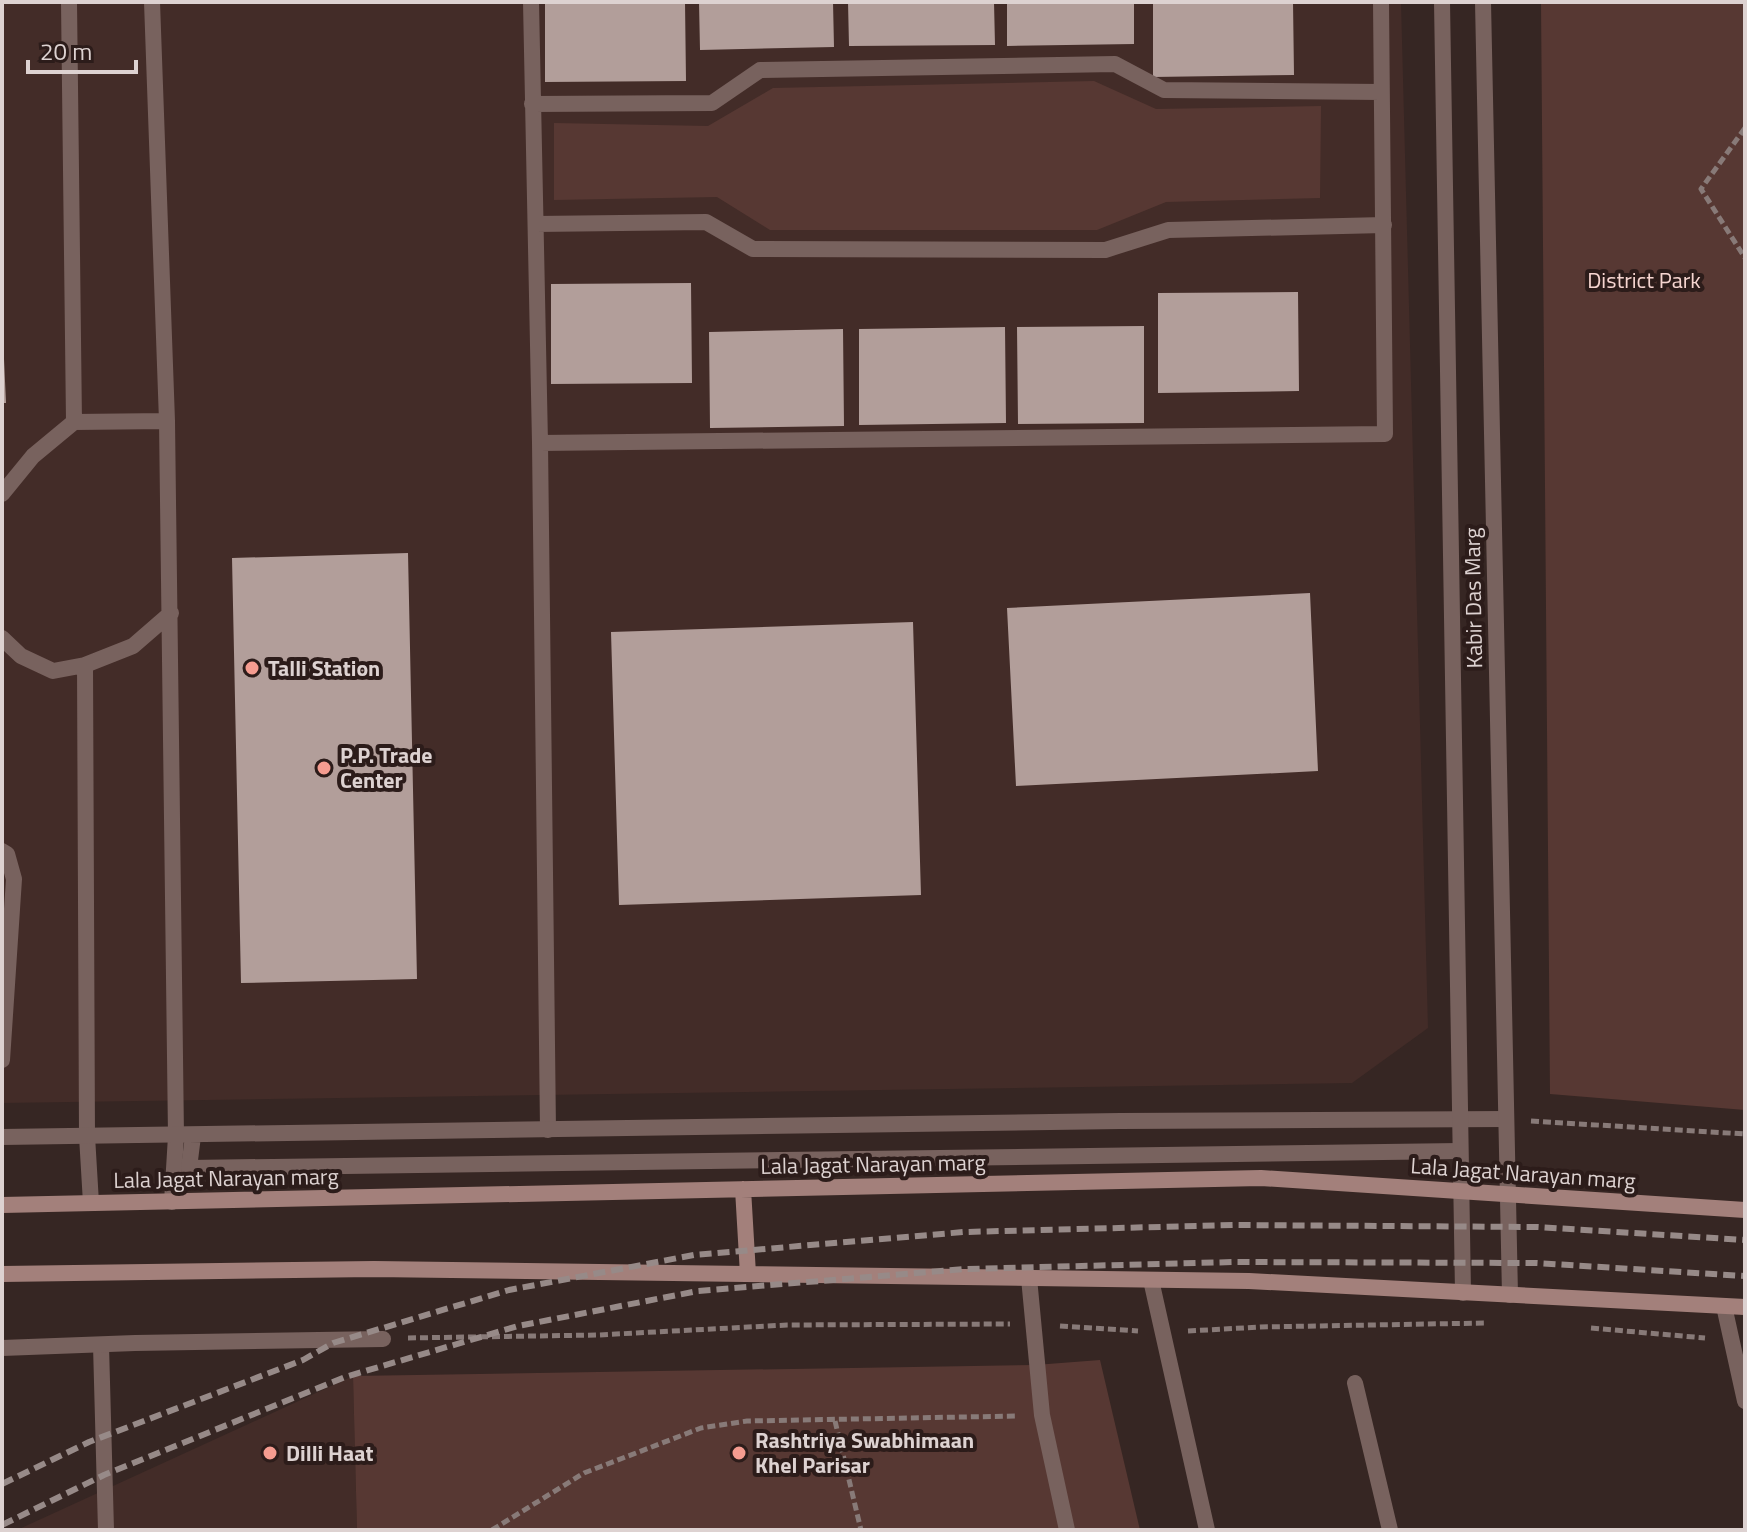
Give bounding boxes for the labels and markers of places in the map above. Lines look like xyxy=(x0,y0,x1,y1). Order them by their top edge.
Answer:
place label: Talli Station xyxy=(268,651,380,685)
marker: Talli Station xyxy=(243,659,261,677)
place label: P.P. Trade Center xyxy=(340,738,433,797)
marker: P.P. Trade Center xyxy=(315,759,333,777)
place label: Rashtriya Swabhimaan Khel Parisar xyxy=(755,1423,974,1482)
place label: Dilli Haat xyxy=(286,1436,374,1470)
marker: Dilli Haat xyxy=(261,1444,279,1462)
marker: Rashtriya Swabhimaan Khel Parisar xyxy=(730,1444,748,1462)

